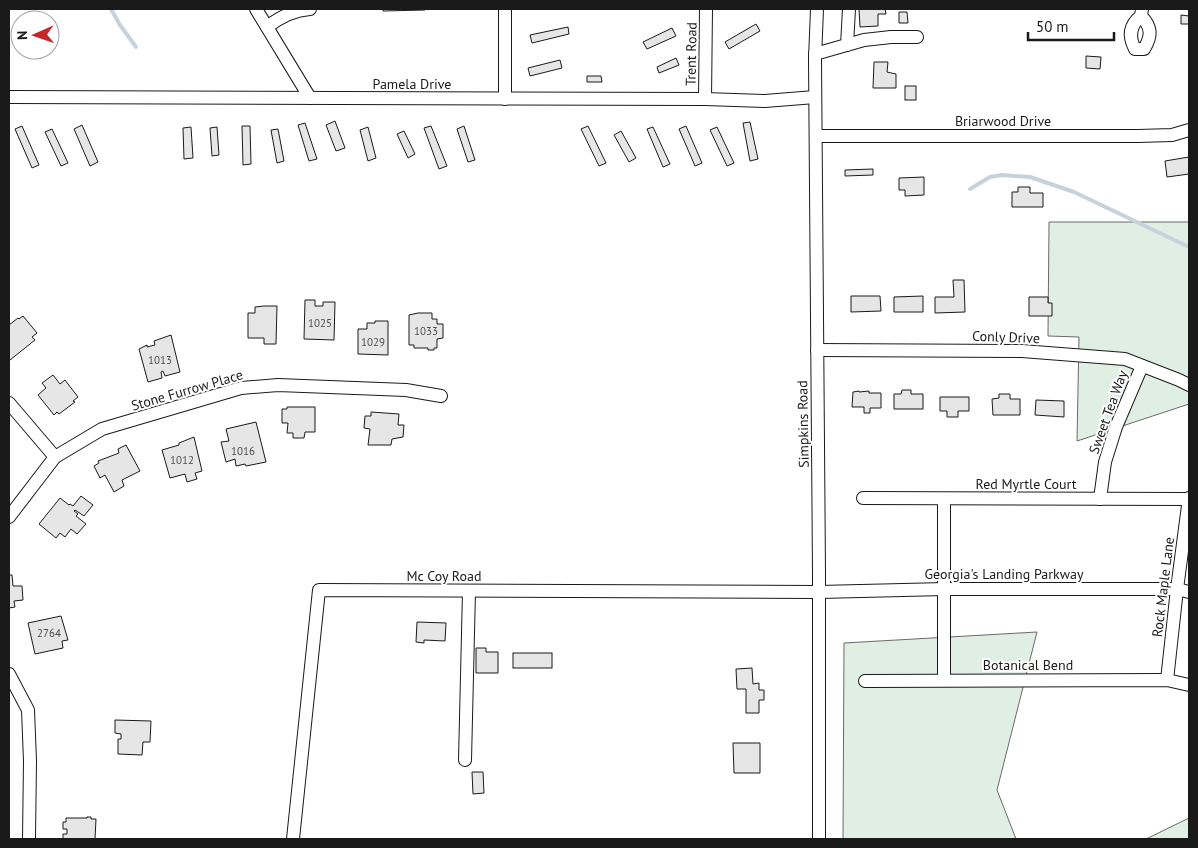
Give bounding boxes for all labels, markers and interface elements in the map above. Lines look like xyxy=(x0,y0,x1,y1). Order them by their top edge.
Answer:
north arrow xyxy=(10,10,60,60)
scale bar xyxy=(1028,10,1114,42)
text: 50 m xyxy=(1036,17,1069,36)
street label: Trent Road xyxy=(681,22,701,86)
text: N xyxy=(13,31,31,40)
street label: Pamela Drive xyxy=(373,75,451,93)
street label: Briarwood Drive xyxy=(955,112,1051,130)
house number: 1025 xyxy=(308,316,332,330)
house number: 1033 xyxy=(414,324,438,338)
street label: Conly Drive xyxy=(972,327,1040,347)
house number: 1029 xyxy=(361,335,385,349)
house number: 1013 xyxy=(148,353,172,367)
street label: Stone Furrow Place xyxy=(129,365,245,415)
street label: Sweet Tea Way xyxy=(1085,367,1132,456)
street label: Simpkins Road xyxy=(793,380,813,468)
house number: 1016 xyxy=(231,444,255,458)
house number: 1012 xyxy=(170,453,194,467)
street label: Red Myrtle Court xyxy=(976,475,1077,493)
street label: Rock Maple Lane xyxy=(1148,536,1178,638)
street label: Georgia's Landing Parkway xyxy=(925,565,1084,583)
street label: Mc Coy Road xyxy=(406,567,482,585)
house number: 2764 xyxy=(37,626,61,640)
street label: Botanical Bend xyxy=(983,656,1073,674)

